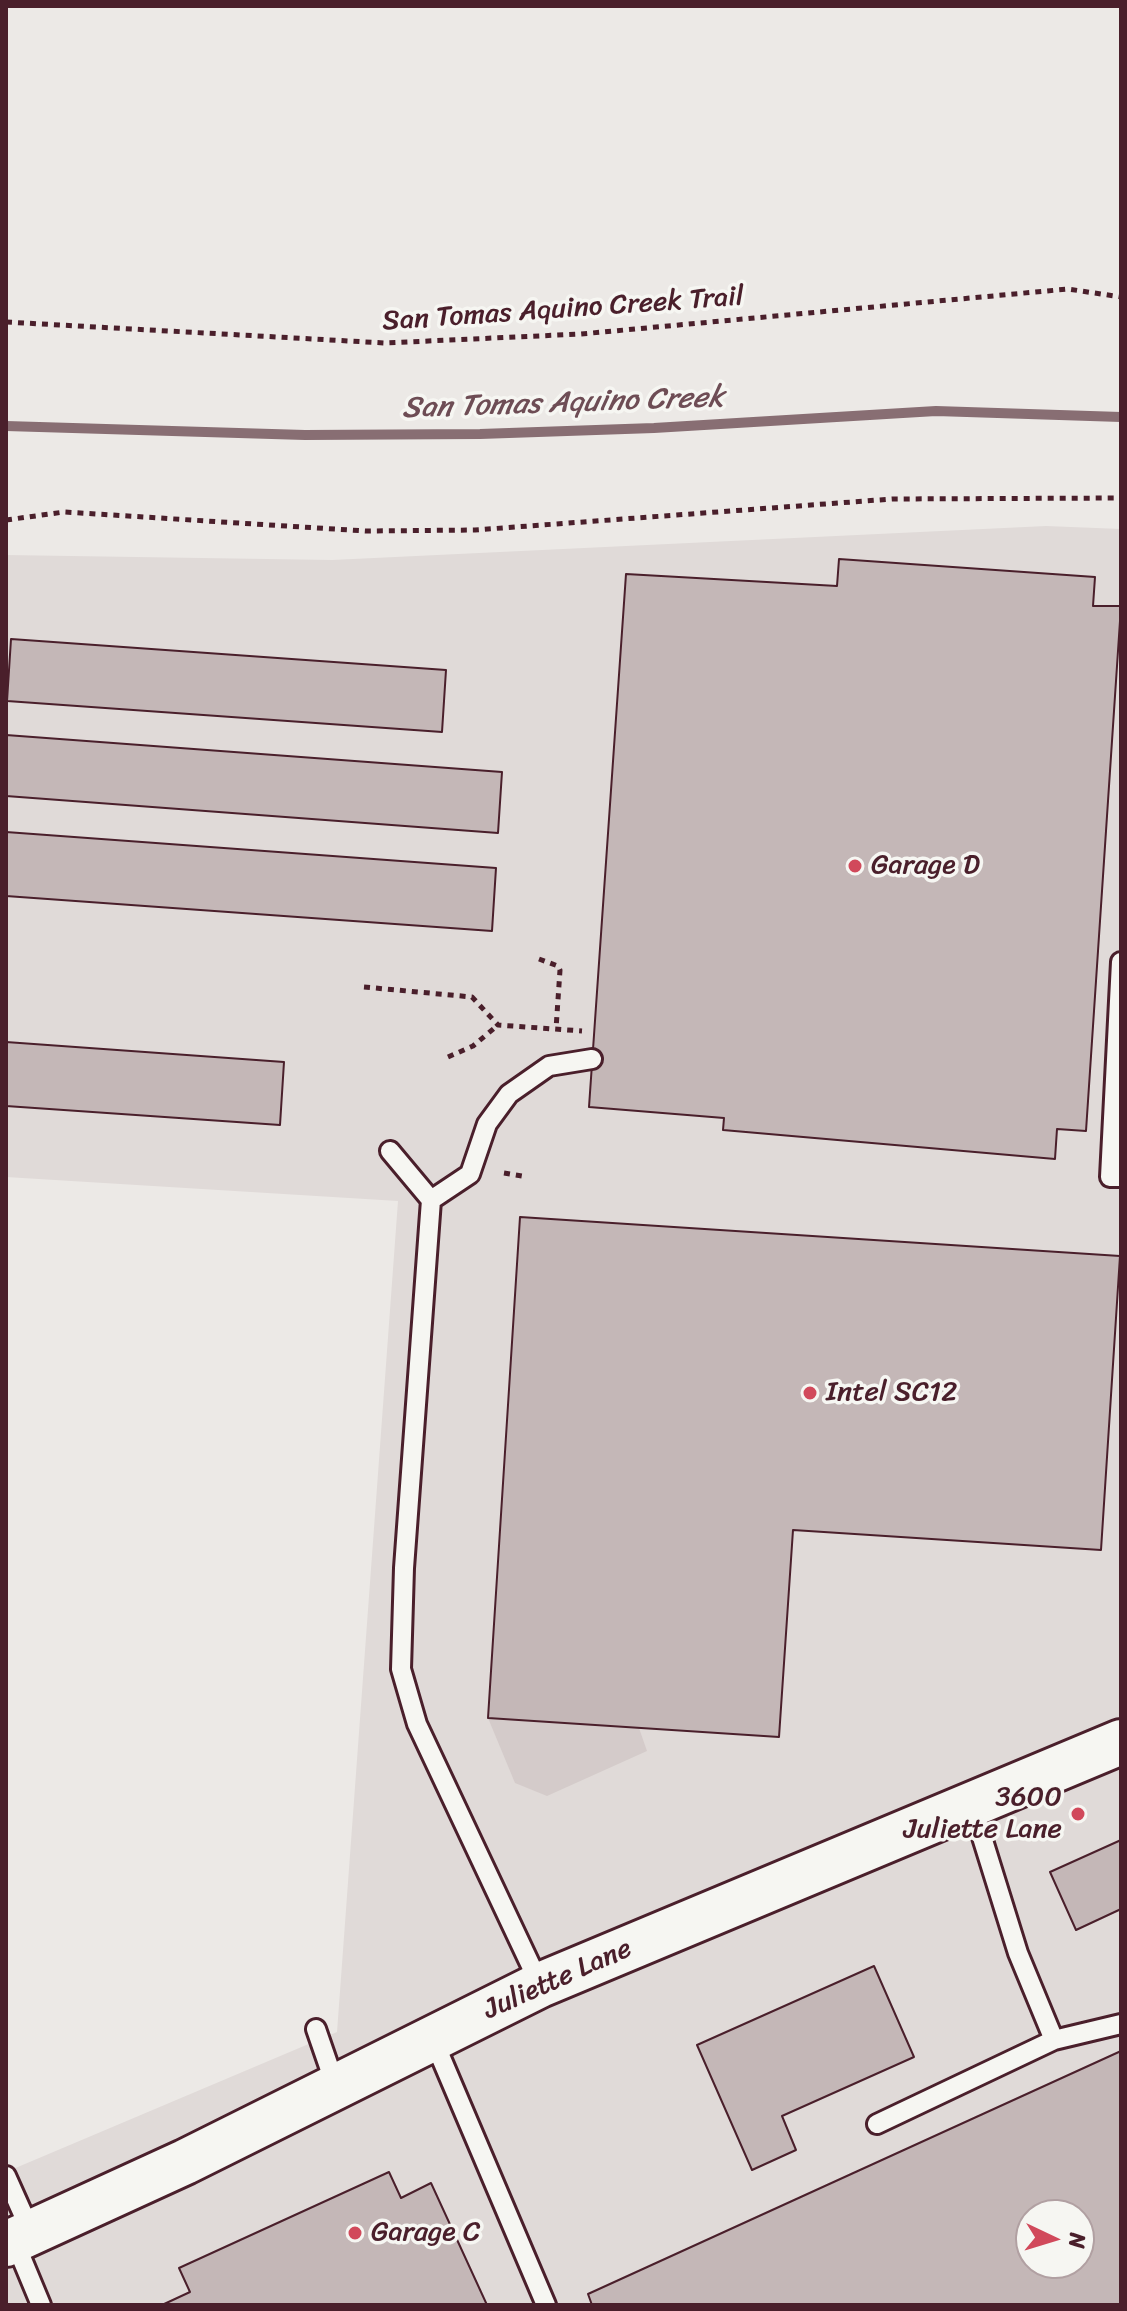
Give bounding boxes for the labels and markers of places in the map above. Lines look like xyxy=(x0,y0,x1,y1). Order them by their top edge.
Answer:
place label: Garage D xyxy=(871,849,980,883)
marker: Garage D xyxy=(846,857,864,875)
place label: Intel SC12 xyxy=(826,1376,957,1410)
marker: Intel SC12 xyxy=(801,1384,819,1402)
place label: 3600 Juliette Lane xyxy=(903,1781,1062,1847)
marker: 3600 Juliette Lane xyxy=(1069,1805,1087,1823)
place label: Garage C xyxy=(371,2216,480,2250)
marker: Garage C xyxy=(346,2224,364,2242)

